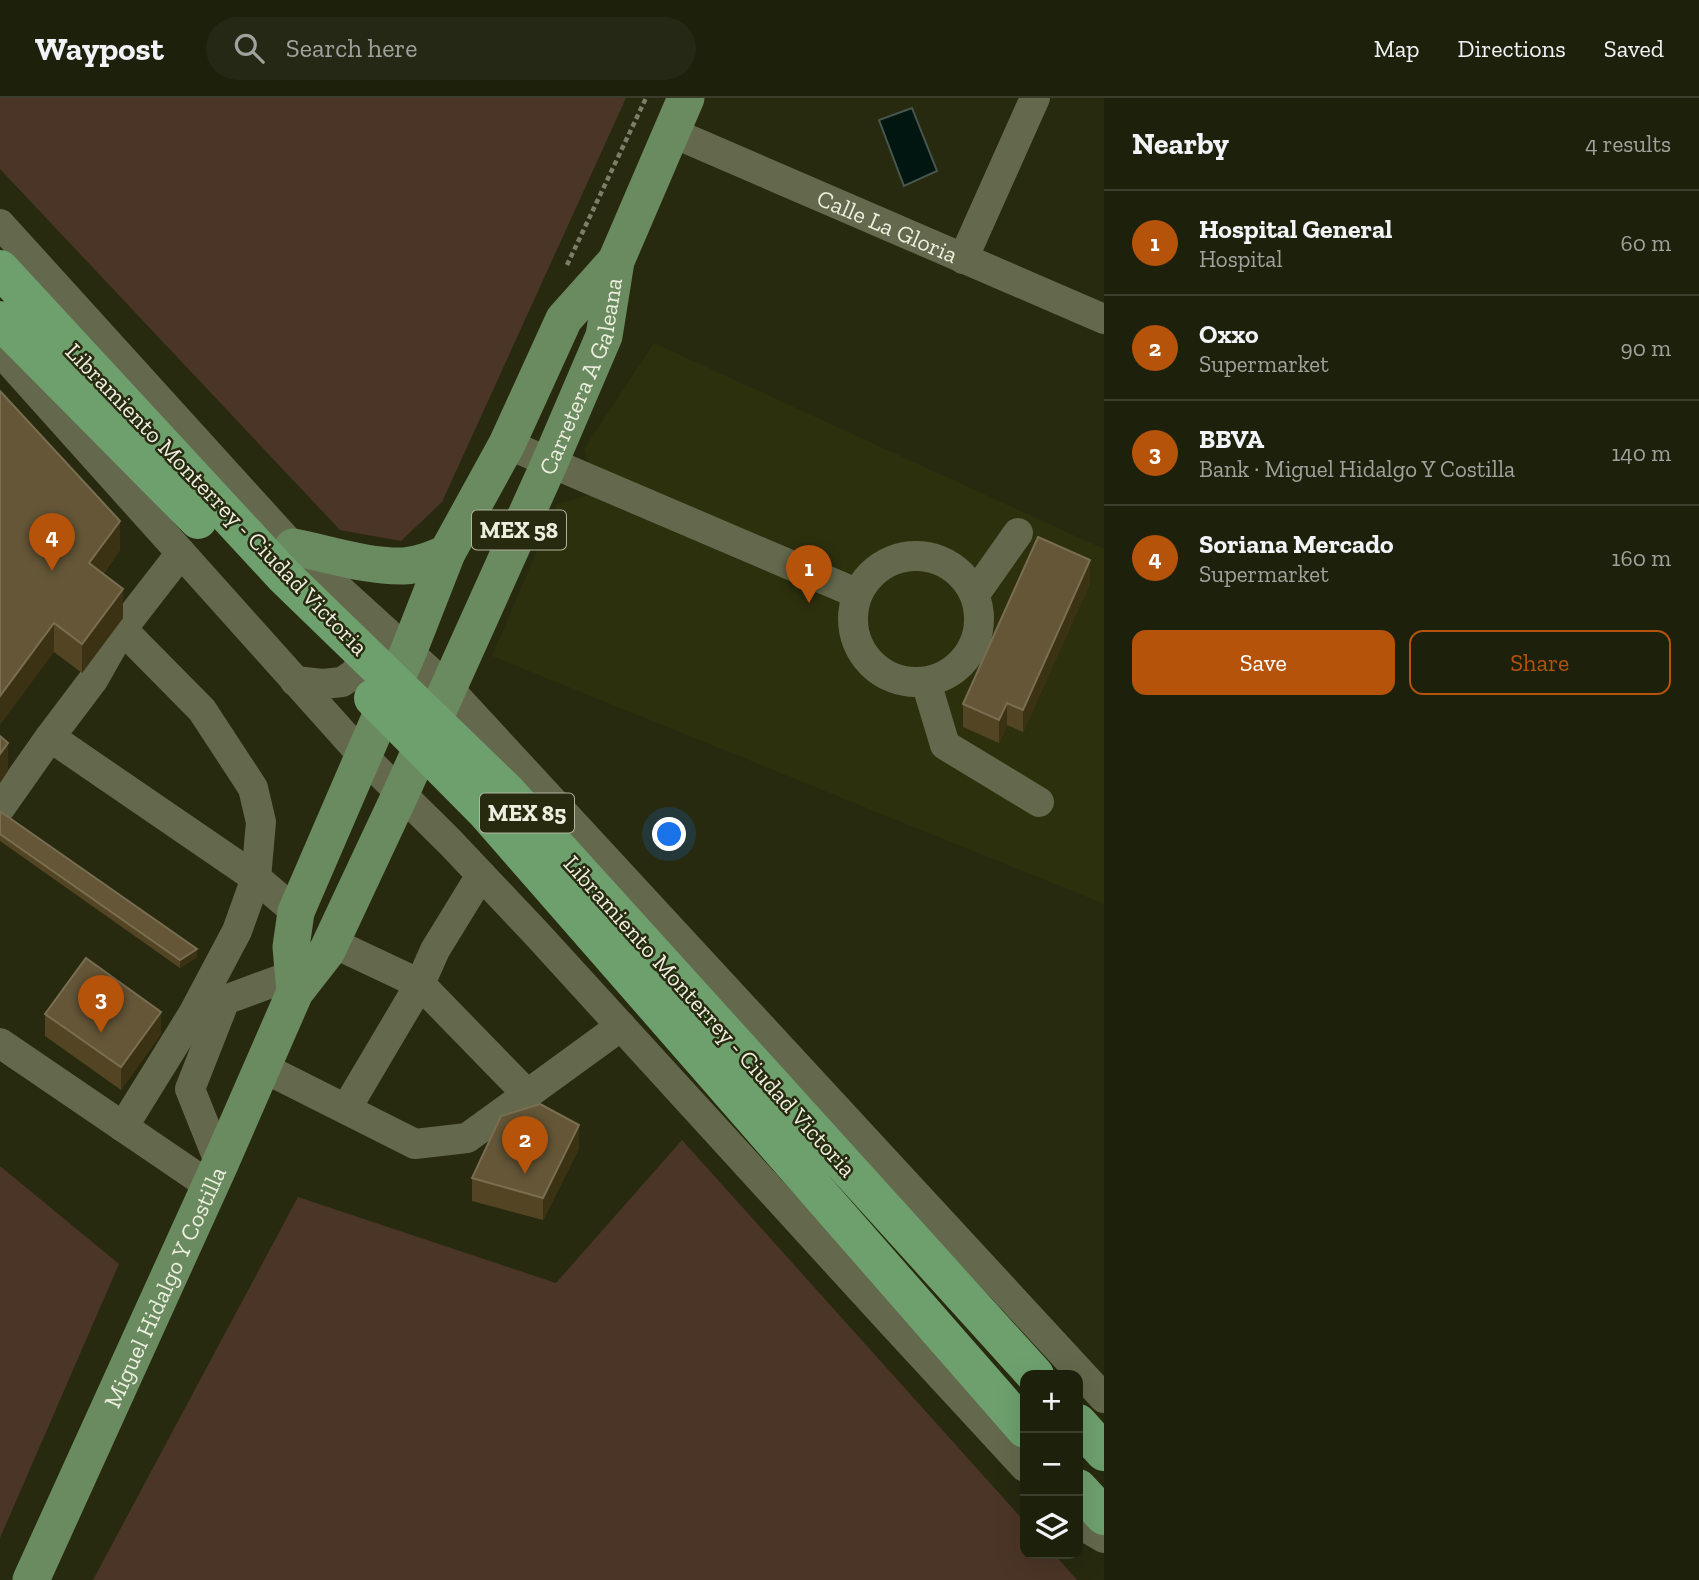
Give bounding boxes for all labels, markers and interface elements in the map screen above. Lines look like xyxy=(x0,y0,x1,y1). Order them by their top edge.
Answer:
search box xyxy=(206,17,696,80)
text: Waypost xyxy=(35,29,164,68)
icon: search xyxy=(230,29,268,67)
text: Search here xyxy=(286,32,418,64)
text: Map xyxy=(1374,34,1420,63)
text: Directions xyxy=(1458,34,1566,63)
text: Saved xyxy=(1604,34,1664,63)
text: Nearby xyxy=(1132,126,1229,162)
text: 4 results xyxy=(1585,130,1671,158)
street label: Calle La Gloria xyxy=(813,182,963,269)
text: Hospital General xyxy=(1199,213,1393,245)
text: 1 xyxy=(1150,229,1160,257)
text: 60 m xyxy=(1620,229,1671,257)
text: Hospital xyxy=(1199,245,1283,273)
street label: Carretera A Galeana xyxy=(532,275,628,479)
text: Oxxo xyxy=(1199,318,1259,350)
text: 2 xyxy=(1149,334,1161,362)
text: 90 m xyxy=(1620,334,1671,362)
street label: Libramiento Monterrey - Ciudad Victoria xyxy=(60,337,375,661)
text: Supermarket xyxy=(1199,350,1329,378)
text: BBVA xyxy=(1199,423,1264,455)
text: 3 xyxy=(1149,439,1161,467)
text: 140 m xyxy=(1611,439,1671,467)
text: Bank · Miguel Hidalgo Y Costilla xyxy=(1199,455,1515,483)
road number: MEX 58 xyxy=(472,510,566,550)
pin: 4 xyxy=(29,513,75,571)
text: Soriana Mercado xyxy=(1199,528,1394,560)
text: 4 xyxy=(1148,544,1162,572)
text: 160 m xyxy=(1612,544,1671,572)
pin: 1 xyxy=(786,545,832,603)
text: Supermarket xyxy=(1199,560,1329,588)
button: Save xyxy=(1132,630,1395,695)
button: Share xyxy=(1409,630,1671,695)
road number: MEX 85 xyxy=(480,793,574,832)
your location xyxy=(652,817,686,851)
street label: Libramiento Monterrey - Ciudad Victoria xyxy=(558,849,863,1183)
pin: 3 xyxy=(78,975,124,1033)
pin: 2 xyxy=(502,1116,548,1174)
street label: Miguel Hidalgo Y Costilla xyxy=(97,1161,232,1412)
map controls xyxy=(1020,1370,1083,1559)
button: + xyxy=(1020,1370,1083,1433)
button: − xyxy=(1020,1433,1083,1496)
button: layers xyxy=(1020,1496,1083,1559)

